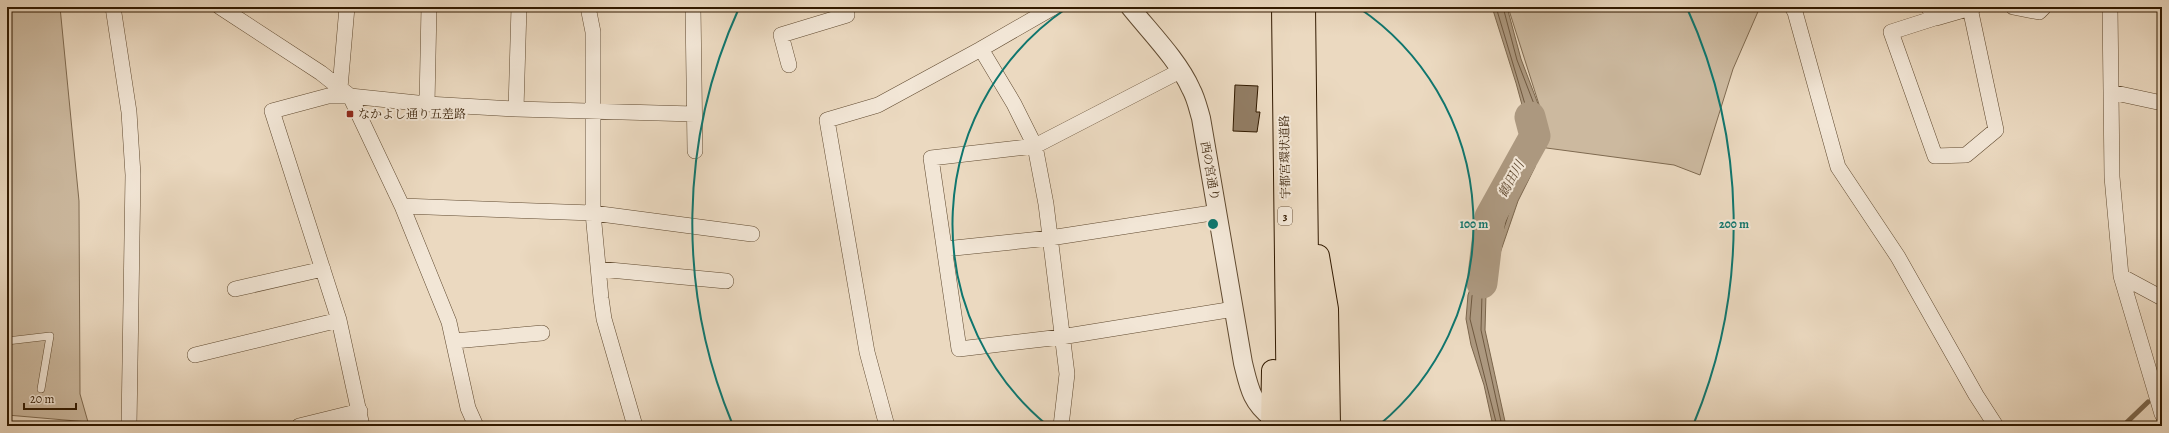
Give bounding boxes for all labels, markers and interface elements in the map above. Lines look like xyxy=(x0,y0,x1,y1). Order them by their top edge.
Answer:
place label: なかよし通り五差路 xyxy=(358,106,466,122)
marker: なかよし通り五差路 xyxy=(345,109,355,119)
street label: 宇都宮環状道路 xyxy=(1276,115,1294,199)
street label: 西の宮通り xyxy=(1197,140,1223,202)
water label: 鶴田川 xyxy=(1494,156,1529,200)
road number: 3 xyxy=(1278,207,1292,225)
text: 100 m xyxy=(1460,216,1488,232)
text: 200 m xyxy=(1719,216,1749,232)
centre of rings xyxy=(1206,217,1220,231)
scale bar xyxy=(24,385,76,411)
text: 20 m xyxy=(30,391,54,407)

